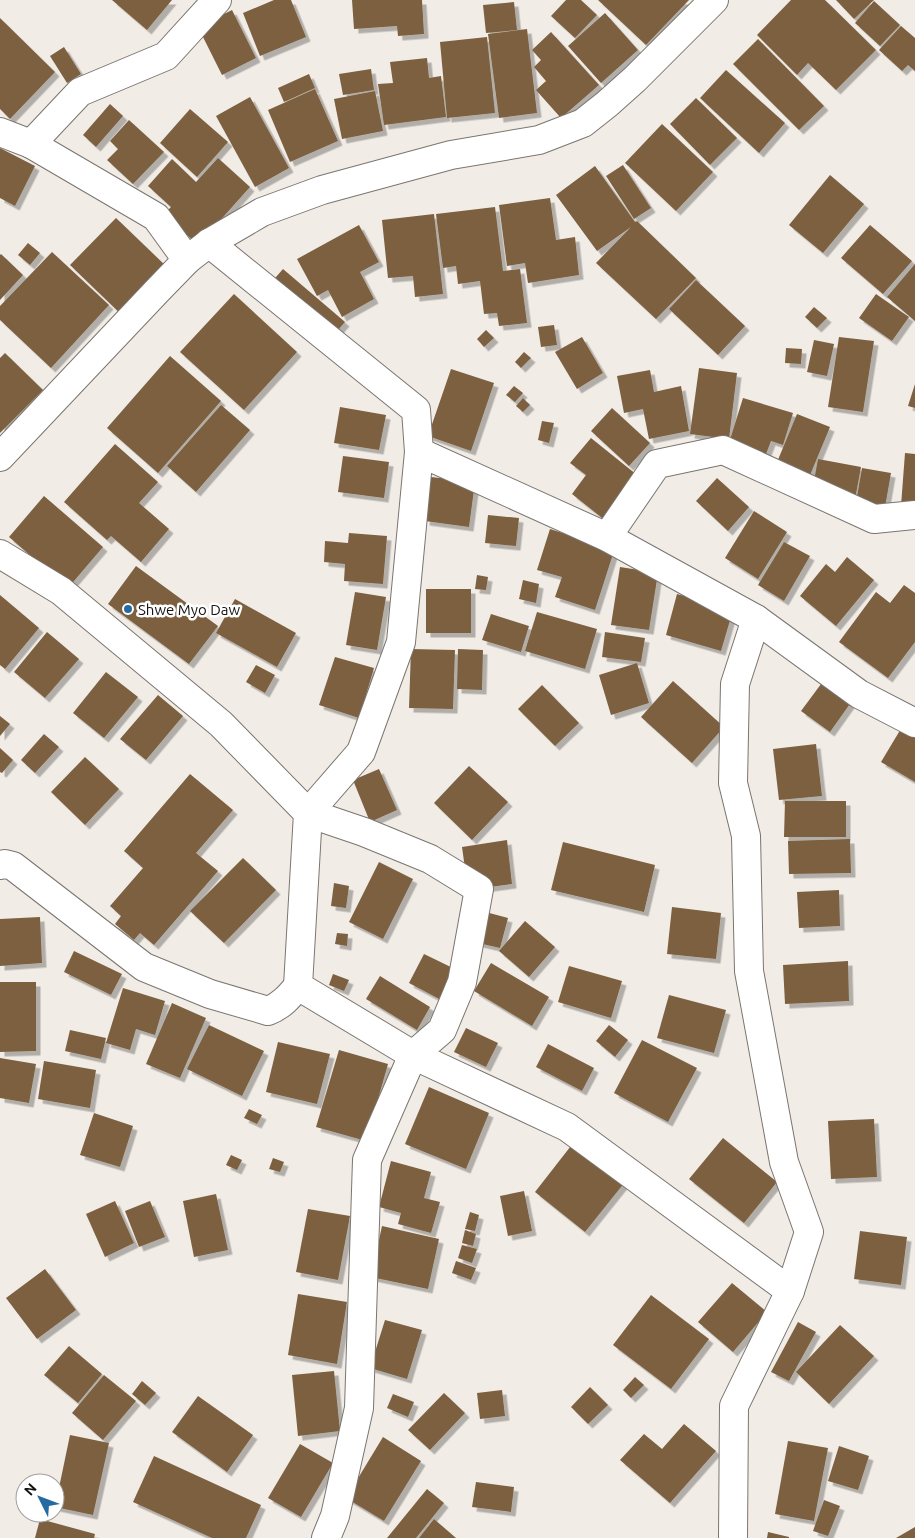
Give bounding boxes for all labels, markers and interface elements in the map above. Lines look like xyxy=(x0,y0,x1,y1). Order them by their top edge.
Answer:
place label: Shwe Myo Daw xyxy=(138,601,240,618)
marker: Shwe Myo Daw xyxy=(122,603,134,615)
north arrow xyxy=(15,1473,65,1523)
text: N xyxy=(21,1480,40,1499)

